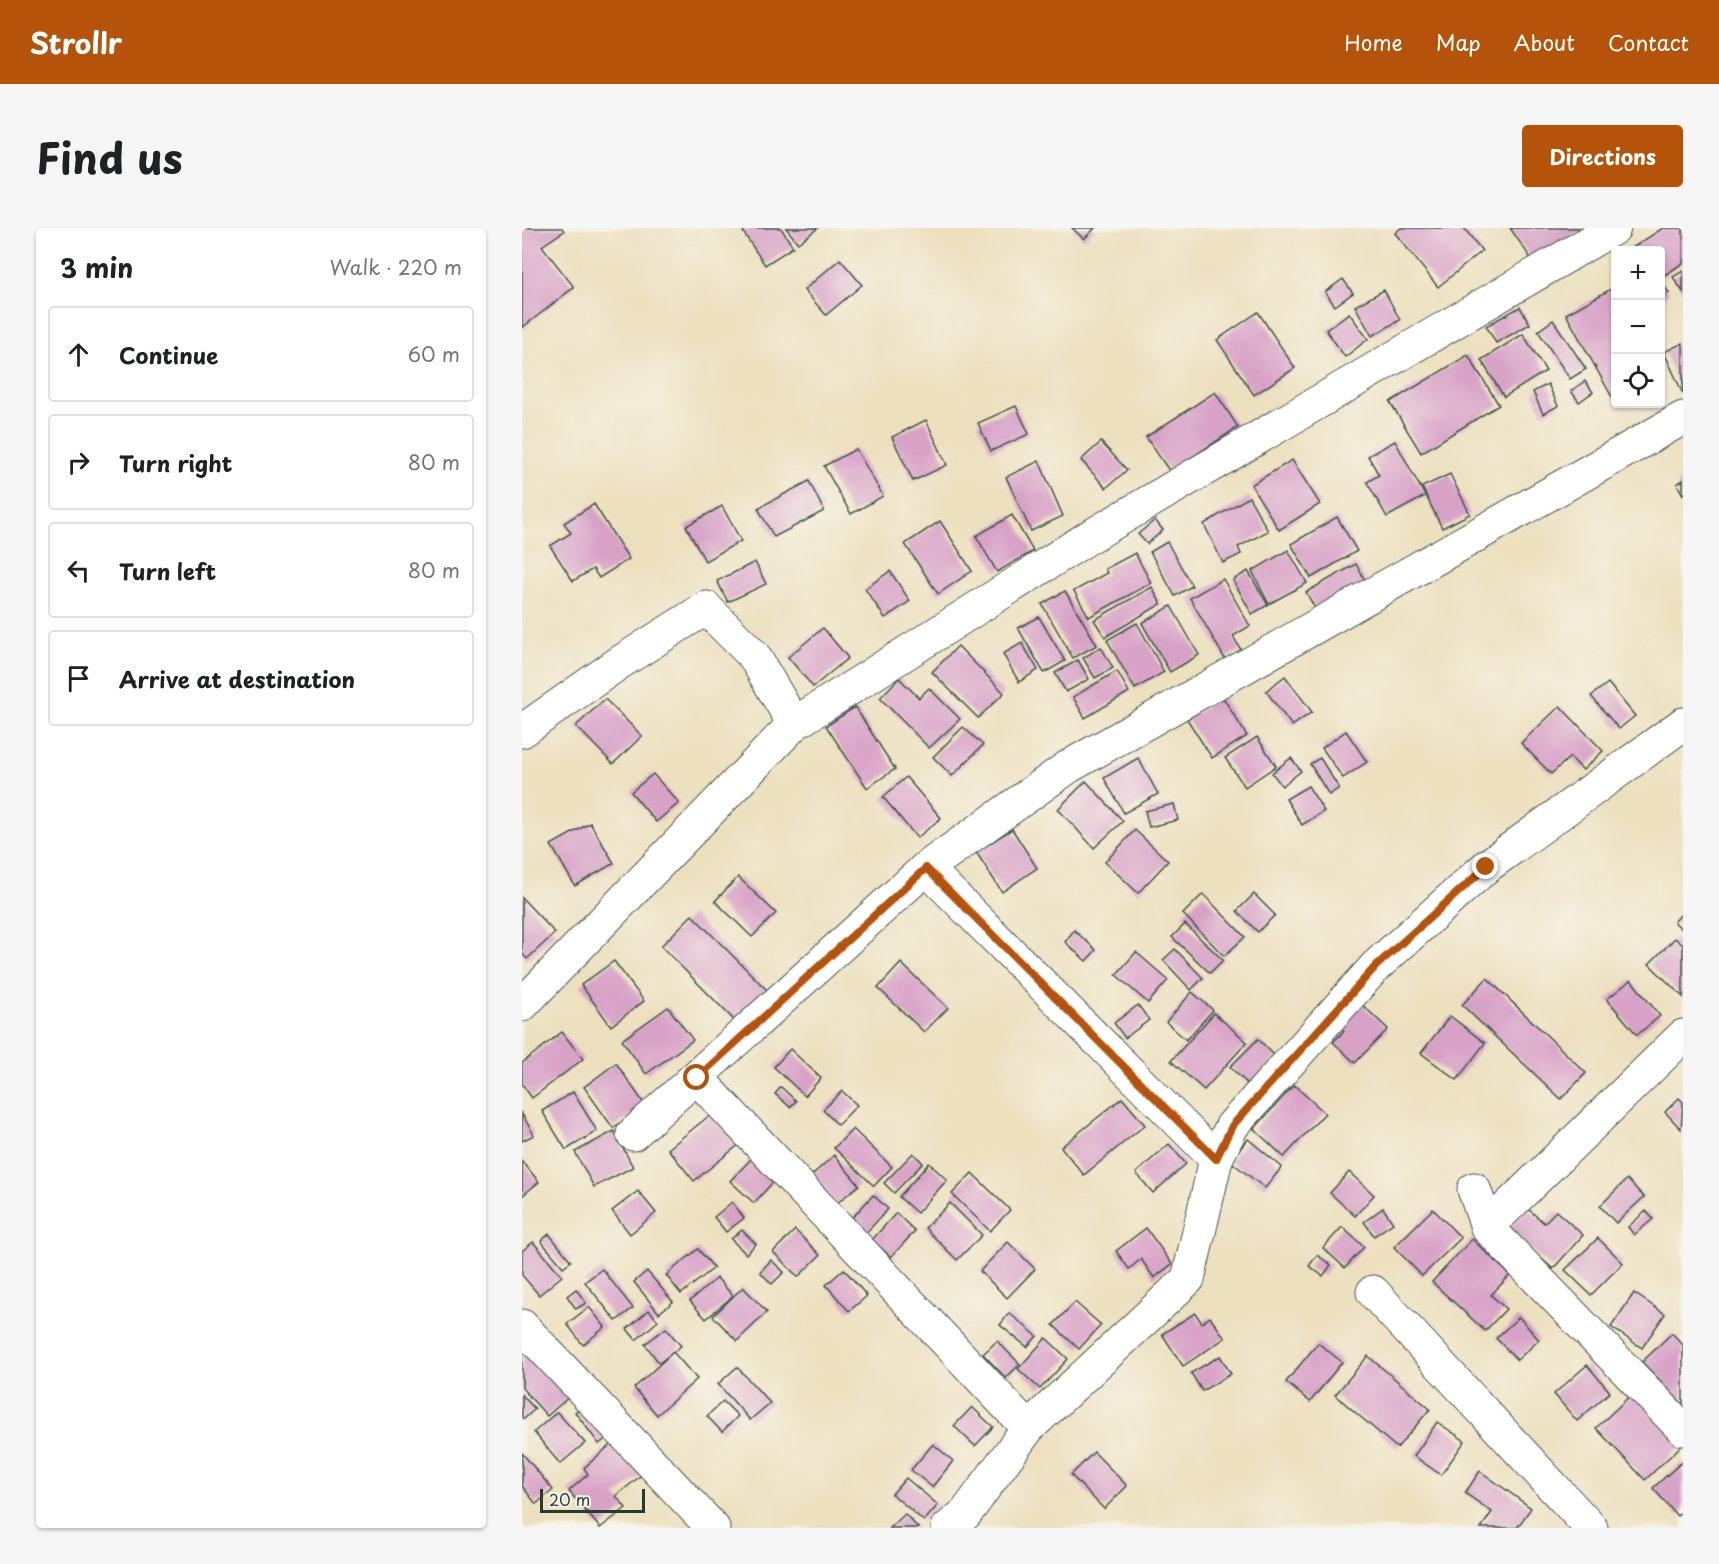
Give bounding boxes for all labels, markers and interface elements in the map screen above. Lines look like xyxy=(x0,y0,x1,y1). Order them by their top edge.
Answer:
text: Strollr xyxy=(30,21,122,64)
text: Home xyxy=(1344,26,1403,58)
text: Map xyxy=(1436,26,1481,58)
text: About xyxy=(1514,26,1575,58)
text: Contact xyxy=(1608,26,1689,58)
text: Find us xyxy=(36,125,183,188)
button: Directions xyxy=(1522,125,1683,187)
map controls xyxy=(1611,246,1665,408)
button: + xyxy=(1611,246,1665,300)
text: 3 min xyxy=(60,248,133,287)
text: Walk · 220 m xyxy=(330,252,462,282)
button: − xyxy=(1611,300,1665,354)
icon: ahead xyxy=(62,338,95,371)
text: Continue xyxy=(119,338,218,371)
text: 60 m xyxy=(408,339,460,369)
button: locate xyxy=(1611,354,1665,408)
icon: right xyxy=(62,446,95,479)
text: Turn right xyxy=(119,446,232,479)
text: 80 m xyxy=(408,447,460,477)
icon: left xyxy=(62,554,95,587)
text: Turn left xyxy=(119,554,216,587)
text: 80 m xyxy=(408,555,460,585)
icon: arrive xyxy=(62,662,95,695)
text: Arrive at destination xyxy=(119,662,355,695)
route end xyxy=(1472,853,1498,879)
route start xyxy=(683,1064,709,1090)
scale bar xyxy=(540,1486,645,1514)
text: 20 m xyxy=(549,1487,590,1511)

